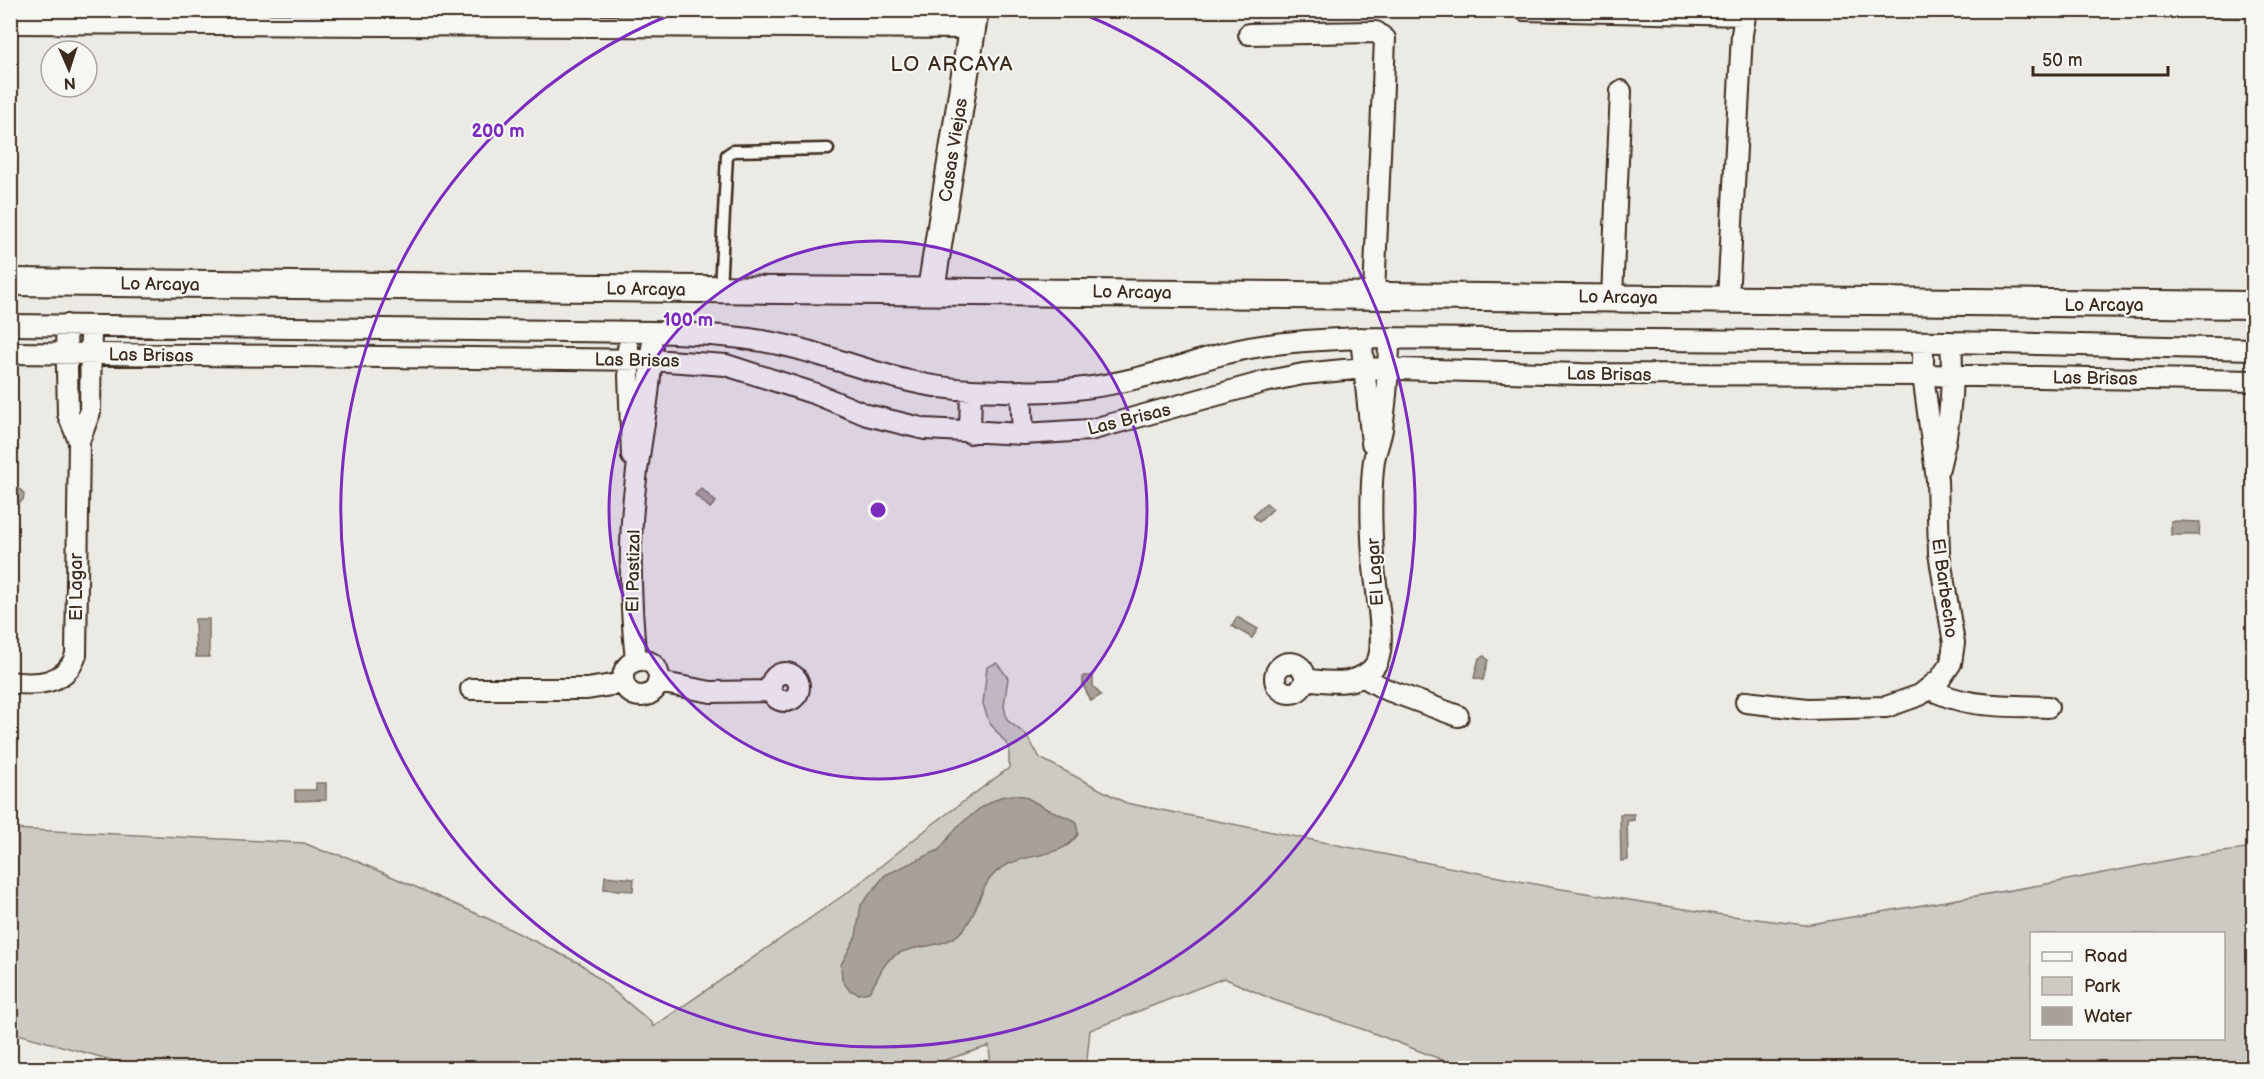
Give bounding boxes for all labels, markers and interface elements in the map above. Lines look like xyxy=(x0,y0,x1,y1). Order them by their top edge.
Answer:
north arrow xyxy=(39,39,99,99)
scale bar xyxy=(2033,39,2168,77)
text: 50 m xyxy=(2042,50,2083,71)
district label: LO ARCAYA xyxy=(890,52,1014,77)
text: N xyxy=(63,73,76,92)
street label: Casas Viejas xyxy=(935,97,972,203)
text: 200 m xyxy=(471,121,525,142)
street label: Lo Arcaya xyxy=(120,273,200,296)
street label: Lo Arcaya xyxy=(606,278,686,301)
street label: Lo Arcaya xyxy=(1092,281,1172,304)
street label: Lo Arcaya xyxy=(1578,286,1658,309)
street label: Lo Arcaya xyxy=(2064,295,2144,316)
text: 100 m xyxy=(663,310,713,331)
street label: Las Brisas xyxy=(108,344,194,367)
street label: Las Brisas xyxy=(594,349,680,372)
street label: Las Brisas xyxy=(1566,363,1652,386)
street label: Las Brisas xyxy=(2052,367,2138,390)
street label: Las Brisas xyxy=(1085,399,1173,440)
centre of rings xyxy=(868,500,888,520)
street label: El Pastizal xyxy=(622,529,645,613)
street label: El Lagar xyxy=(1363,537,1388,607)
street label: El Barbecho xyxy=(1927,537,1962,639)
street label: El Lagar xyxy=(66,553,87,621)
legend xyxy=(2030,932,2225,1040)
text: Road xyxy=(2084,946,2128,967)
text: Park xyxy=(2084,976,2120,997)
text: Water xyxy=(2084,1006,2132,1027)

